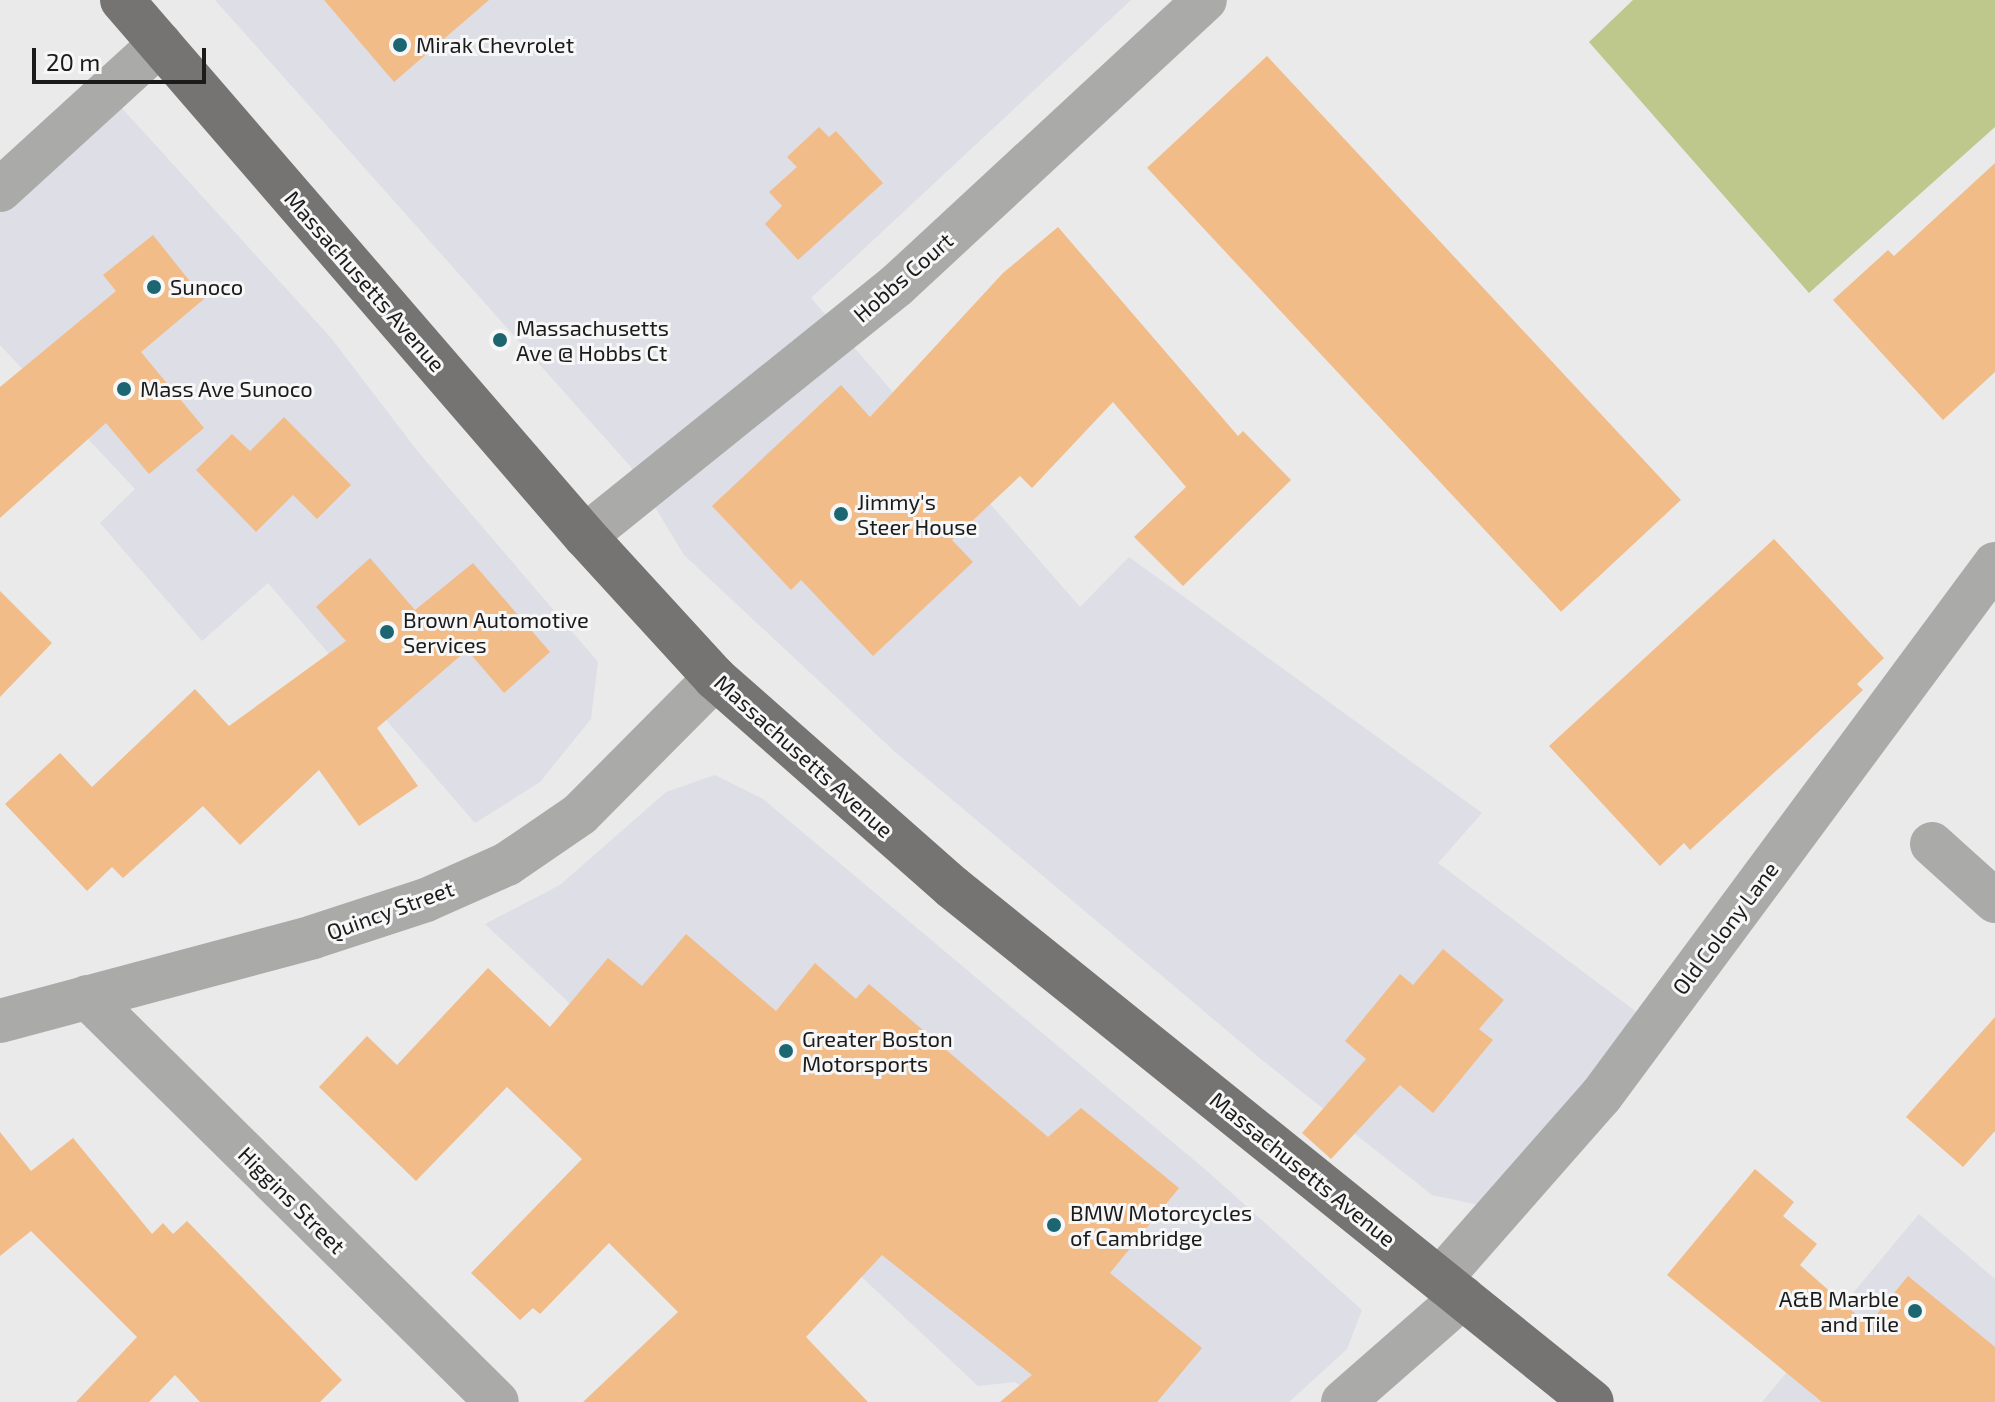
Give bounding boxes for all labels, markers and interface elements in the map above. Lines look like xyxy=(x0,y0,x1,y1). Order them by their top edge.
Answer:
scale bar xyxy=(36,32,210,82)
place label: Mirak Chevrolet xyxy=(416,32,574,58)
marker: Mirak Chevrolet xyxy=(391,36,409,54)
text: 20 m xyxy=(46,47,100,76)
street label: Massachusetts Avenue xyxy=(279,185,451,377)
street label: Hobbs Court xyxy=(848,227,958,327)
place label: Sunoco xyxy=(170,274,243,300)
marker: Sunoco xyxy=(145,278,163,296)
place label: Massachusetts Ave @ Hobbs Ct xyxy=(516,314,669,366)
marker: Massachusetts Ave @ Hobbs Ct xyxy=(491,331,509,349)
place label: Mass Ave Sunoco xyxy=(140,376,313,402)
marker: Mass Ave Sunoco xyxy=(115,380,133,398)
place label: Jimmy's Steer House xyxy=(857,488,978,540)
marker: Jimmy's Steer House xyxy=(832,505,850,523)
place label: Brown Automotive Services xyxy=(403,606,589,658)
marker: Brown Automotive Services xyxy=(378,623,396,641)
street label: Massachusetts Avenue xyxy=(709,669,899,843)
street label: Old Colony Lane xyxy=(1666,856,1784,1000)
street label: Quincy Street xyxy=(323,875,457,945)
place label: Greater Boston Motorsports xyxy=(802,1025,953,1076)
marker: Greater Boston Motorsports xyxy=(777,1042,795,1060)
street label: Massachusetts Avenue xyxy=(1205,1086,1401,1252)
street label: Higgins Street xyxy=(233,1141,351,1259)
place label: BMW Motorcycles of Cambridge xyxy=(1070,1199,1252,1250)
marker: BMW Motorcycles of Cambridge xyxy=(1045,1216,1063,1234)
place label: A&B Marble and Tile xyxy=(1779,1285,1899,1336)
marker: A&B Marble and Tile xyxy=(1906,1302,1924,1320)

